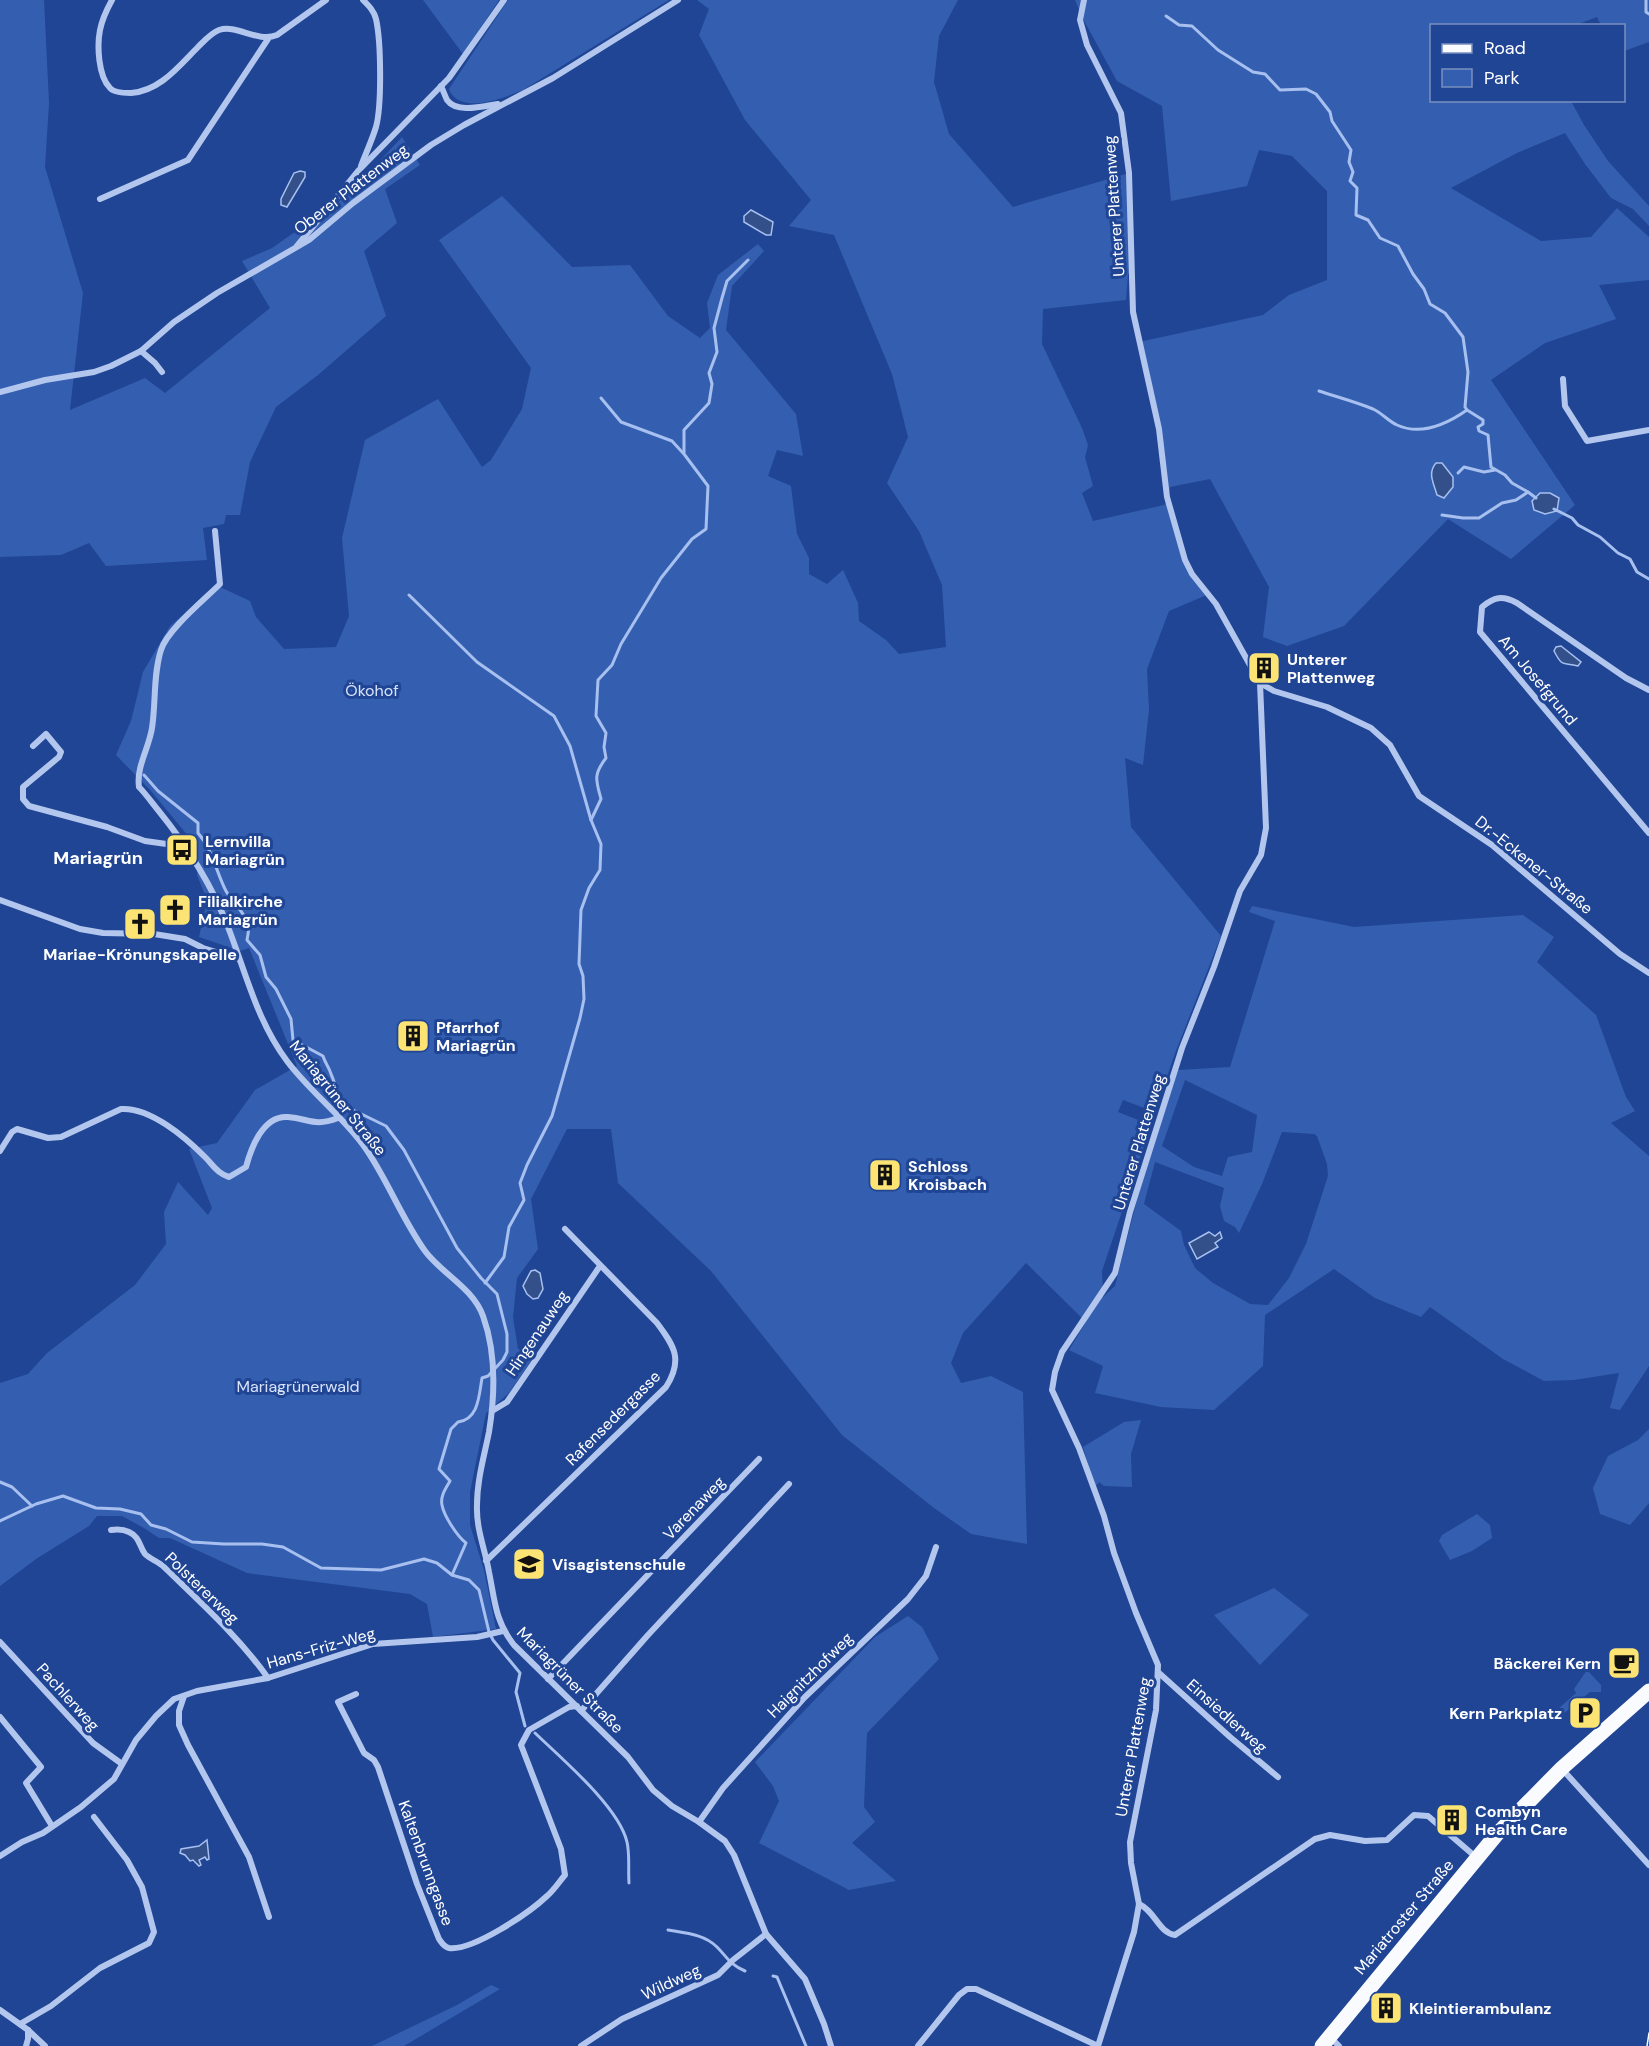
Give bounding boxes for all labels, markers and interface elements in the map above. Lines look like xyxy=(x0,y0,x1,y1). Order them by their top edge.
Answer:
legend xyxy=(1430,24,1625,102)
text: Road xyxy=(1484,36,1526,60)
text: Park xyxy=(1484,66,1520,90)
street label: Unterer Plattenweg xyxy=(1099,135,1129,277)
street label: Oberer Plattenweg xyxy=(290,139,413,239)
street label: Am Josefgrund xyxy=(1494,630,1582,730)
place label: Unterer Plattenweg xyxy=(1287,649,1375,688)
building icon: Unterer Plattenweg xyxy=(1246,650,1282,686)
park label: Ökohof xyxy=(345,680,399,701)
street label: Dr.-Eckener-Straße xyxy=(1471,811,1597,919)
place label: Lernvilla Mariagrün xyxy=(205,831,285,870)
bus stop icon: Lernvilla Mariagrün xyxy=(164,832,200,868)
district label: Mariagrün xyxy=(53,846,143,870)
place label: Filialkirche Mariagrün xyxy=(198,891,283,930)
church icon: Filialkirche Mariagrün xyxy=(157,892,193,928)
church icon: Mariae-Krönungskapelle xyxy=(122,906,158,942)
place label: Mariae-Krönungskapelle xyxy=(43,944,237,965)
place label: Pfarrhof Mariagrün xyxy=(436,1017,516,1056)
building icon: Pfarrhof Mariagrün xyxy=(395,1018,431,1054)
street label: Mariagrüner Straße xyxy=(285,1036,391,1160)
street label: Unterer Plattenweg xyxy=(1108,1071,1170,1213)
place label: Schloss Kroisbach xyxy=(908,1156,987,1195)
building icon: Schloss Kroisbach xyxy=(867,1157,903,1193)
street label: Hingenauweg xyxy=(501,1286,573,1380)
street label: Rafensedergasse xyxy=(561,1366,665,1470)
park label: Mariagrünerwald xyxy=(236,1376,360,1397)
street label: Varenaweg xyxy=(658,1472,730,1544)
school or university icon: Visagistenschule xyxy=(511,1546,547,1582)
street label: Polstererweg xyxy=(160,1547,244,1629)
place label: Visagistenschule xyxy=(552,1554,686,1575)
street label: Hans-Friz-Weg xyxy=(264,1622,378,1674)
street label: Mariagrüner Straße xyxy=(512,1622,628,1738)
street label: Haignitzhofweg xyxy=(763,1628,857,1722)
cafe icon: Bäckerei Kern xyxy=(1606,1645,1642,1681)
place label: Bäckerei Kern xyxy=(1493,1653,1601,1674)
street label: Pachlerweg xyxy=(32,1659,104,1735)
street label: Einsiedlerweg xyxy=(1182,1674,1272,1758)
street label: Unterer Plattenweg xyxy=(1110,1675,1156,1818)
parking icon: Kern Parkplatz xyxy=(1567,1695,1603,1731)
place label: Kern Parkplatz xyxy=(1449,1703,1562,1724)
street label: Kaltenbrunngasse xyxy=(394,1797,458,1929)
place label: Combyn Health Care xyxy=(1475,1801,1568,1840)
building icon: Combyn Health Care xyxy=(1434,1802,1470,1838)
street label: Mariatroster Straße xyxy=(1350,1855,1458,1979)
street label: Wildweg xyxy=(638,1959,704,2005)
building icon: Kleintierambulanz xyxy=(1368,1990,1404,2026)
place label: Kleintierambulanz xyxy=(1409,1998,1551,2019)

